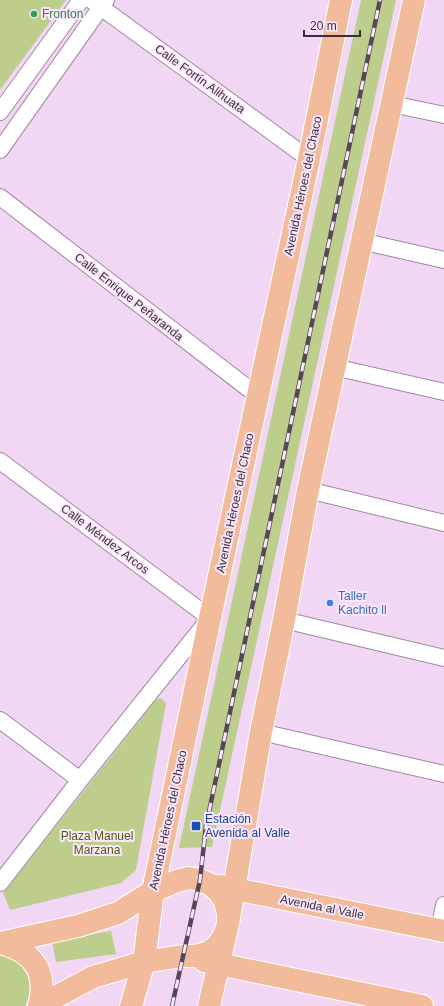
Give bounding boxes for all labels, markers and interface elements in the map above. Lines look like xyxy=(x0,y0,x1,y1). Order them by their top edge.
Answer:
place label: Fronton xyxy=(42,7,83,21)
marker: Fronton xyxy=(29,9,39,19)
scale bar xyxy=(304,12,360,38)
text: 20 m xyxy=(310,19,337,33)
street label: Calle Fortín Alihuata xyxy=(152,42,248,117)
street label: Avenida Héroes del Chaco xyxy=(281,115,325,257)
street label: Calle Enrique Peñaranda xyxy=(72,250,186,344)
street label: Avenida Héroes del Chaco xyxy=(213,432,257,574)
street label: Calle Méndez Arcos xyxy=(58,501,152,577)
place label: Taller Kachito ll xyxy=(338,589,387,617)
marker: Taller Kachito ll xyxy=(325,598,335,608)
street label: Avenida Héroes del Chaco xyxy=(146,749,190,891)
place label: Estación Avenida al Valle xyxy=(205,812,290,840)
marker: Estación Avenida al Valle xyxy=(190,820,202,832)
park label: Plaza Manuel Marzana xyxy=(61,829,133,857)
street label: Avenida al Valle xyxy=(279,892,365,922)

